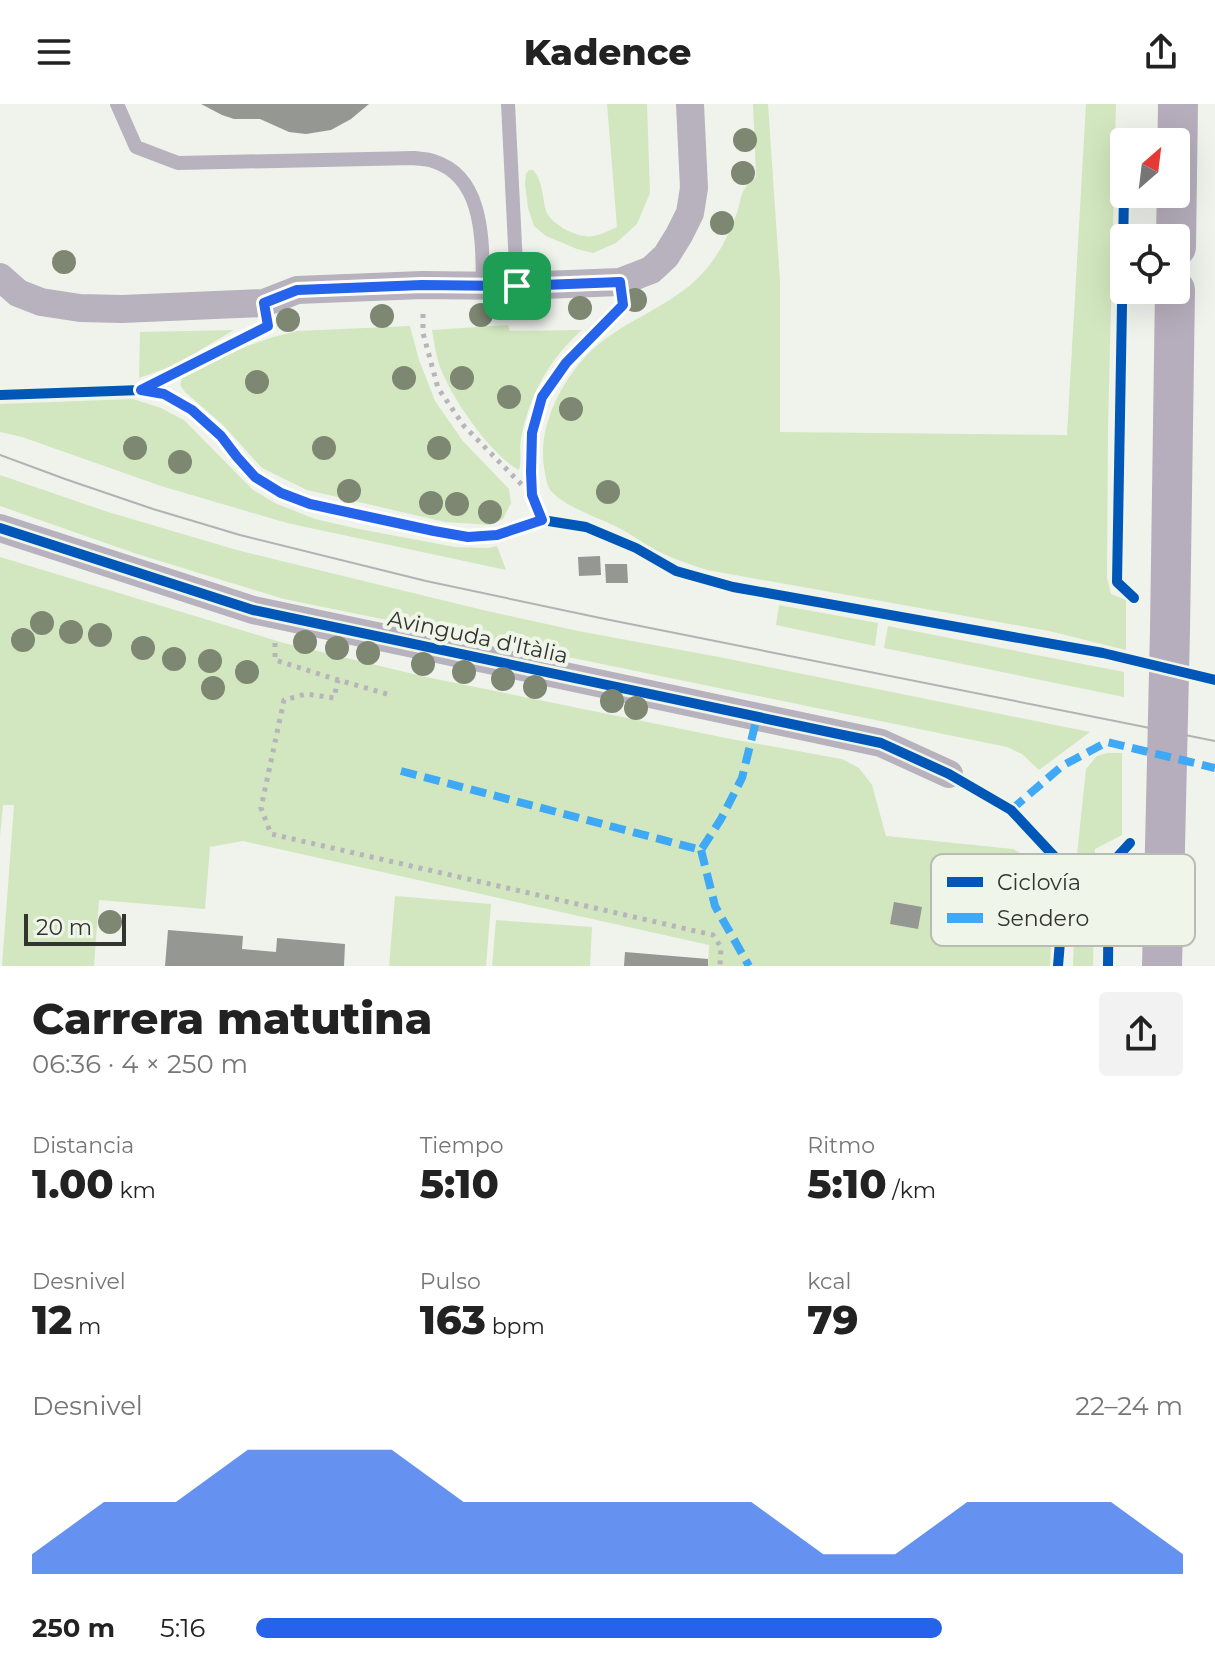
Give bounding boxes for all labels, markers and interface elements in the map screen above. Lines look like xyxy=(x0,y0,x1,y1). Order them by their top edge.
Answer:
icon: menu xyxy=(32,30,76,74)
text: Kadence xyxy=(524,30,691,74)
icon: share xyxy=(1139,30,1183,74)
north arrow xyxy=(1110,128,1190,208)
map controls xyxy=(1110,128,1190,304)
button: locate xyxy=(1110,224,1190,304)
pin xyxy=(483,252,551,320)
icon: arrive xyxy=(495,264,539,308)
street label: Avinguda d'Itàlia xyxy=(385,605,571,669)
legend xyxy=(931,854,1195,946)
text: Ciclovía xyxy=(997,869,1081,896)
text: Sendero xyxy=(997,905,1089,932)
scale bar xyxy=(24,910,126,946)
text: 20 m xyxy=(36,914,92,941)
text: Carrera matutina xyxy=(32,991,432,1045)
button: share xyxy=(1099,992,1183,1076)
text: 06:36 · 4 × 250 m xyxy=(32,1048,248,1080)
text: Distancia xyxy=(32,1132,134,1159)
text: Tiempo xyxy=(420,1132,504,1159)
text: Ritmo xyxy=(807,1132,875,1159)
text: 1.00 xyxy=(32,1159,114,1208)
text: 5:10 xyxy=(420,1159,499,1208)
text: 5:10 xyxy=(807,1159,887,1208)
text: km xyxy=(114,1177,156,1204)
text: /km xyxy=(887,1177,936,1204)
text: Desnivel xyxy=(32,1268,126,1295)
text: Pulso xyxy=(420,1268,481,1295)
text: kcal xyxy=(807,1268,851,1295)
text: 12 xyxy=(32,1295,72,1344)
text: 163 xyxy=(420,1295,486,1344)
text: 79 xyxy=(807,1295,859,1344)
text: m xyxy=(72,1313,101,1340)
text: bpm xyxy=(486,1313,545,1340)
text: Desnivel xyxy=(32,1390,143,1422)
text: 22–24 m xyxy=(1075,1390,1183,1422)
text: 250 m xyxy=(32,1612,115,1644)
text: 5:16 xyxy=(160,1612,205,1644)

